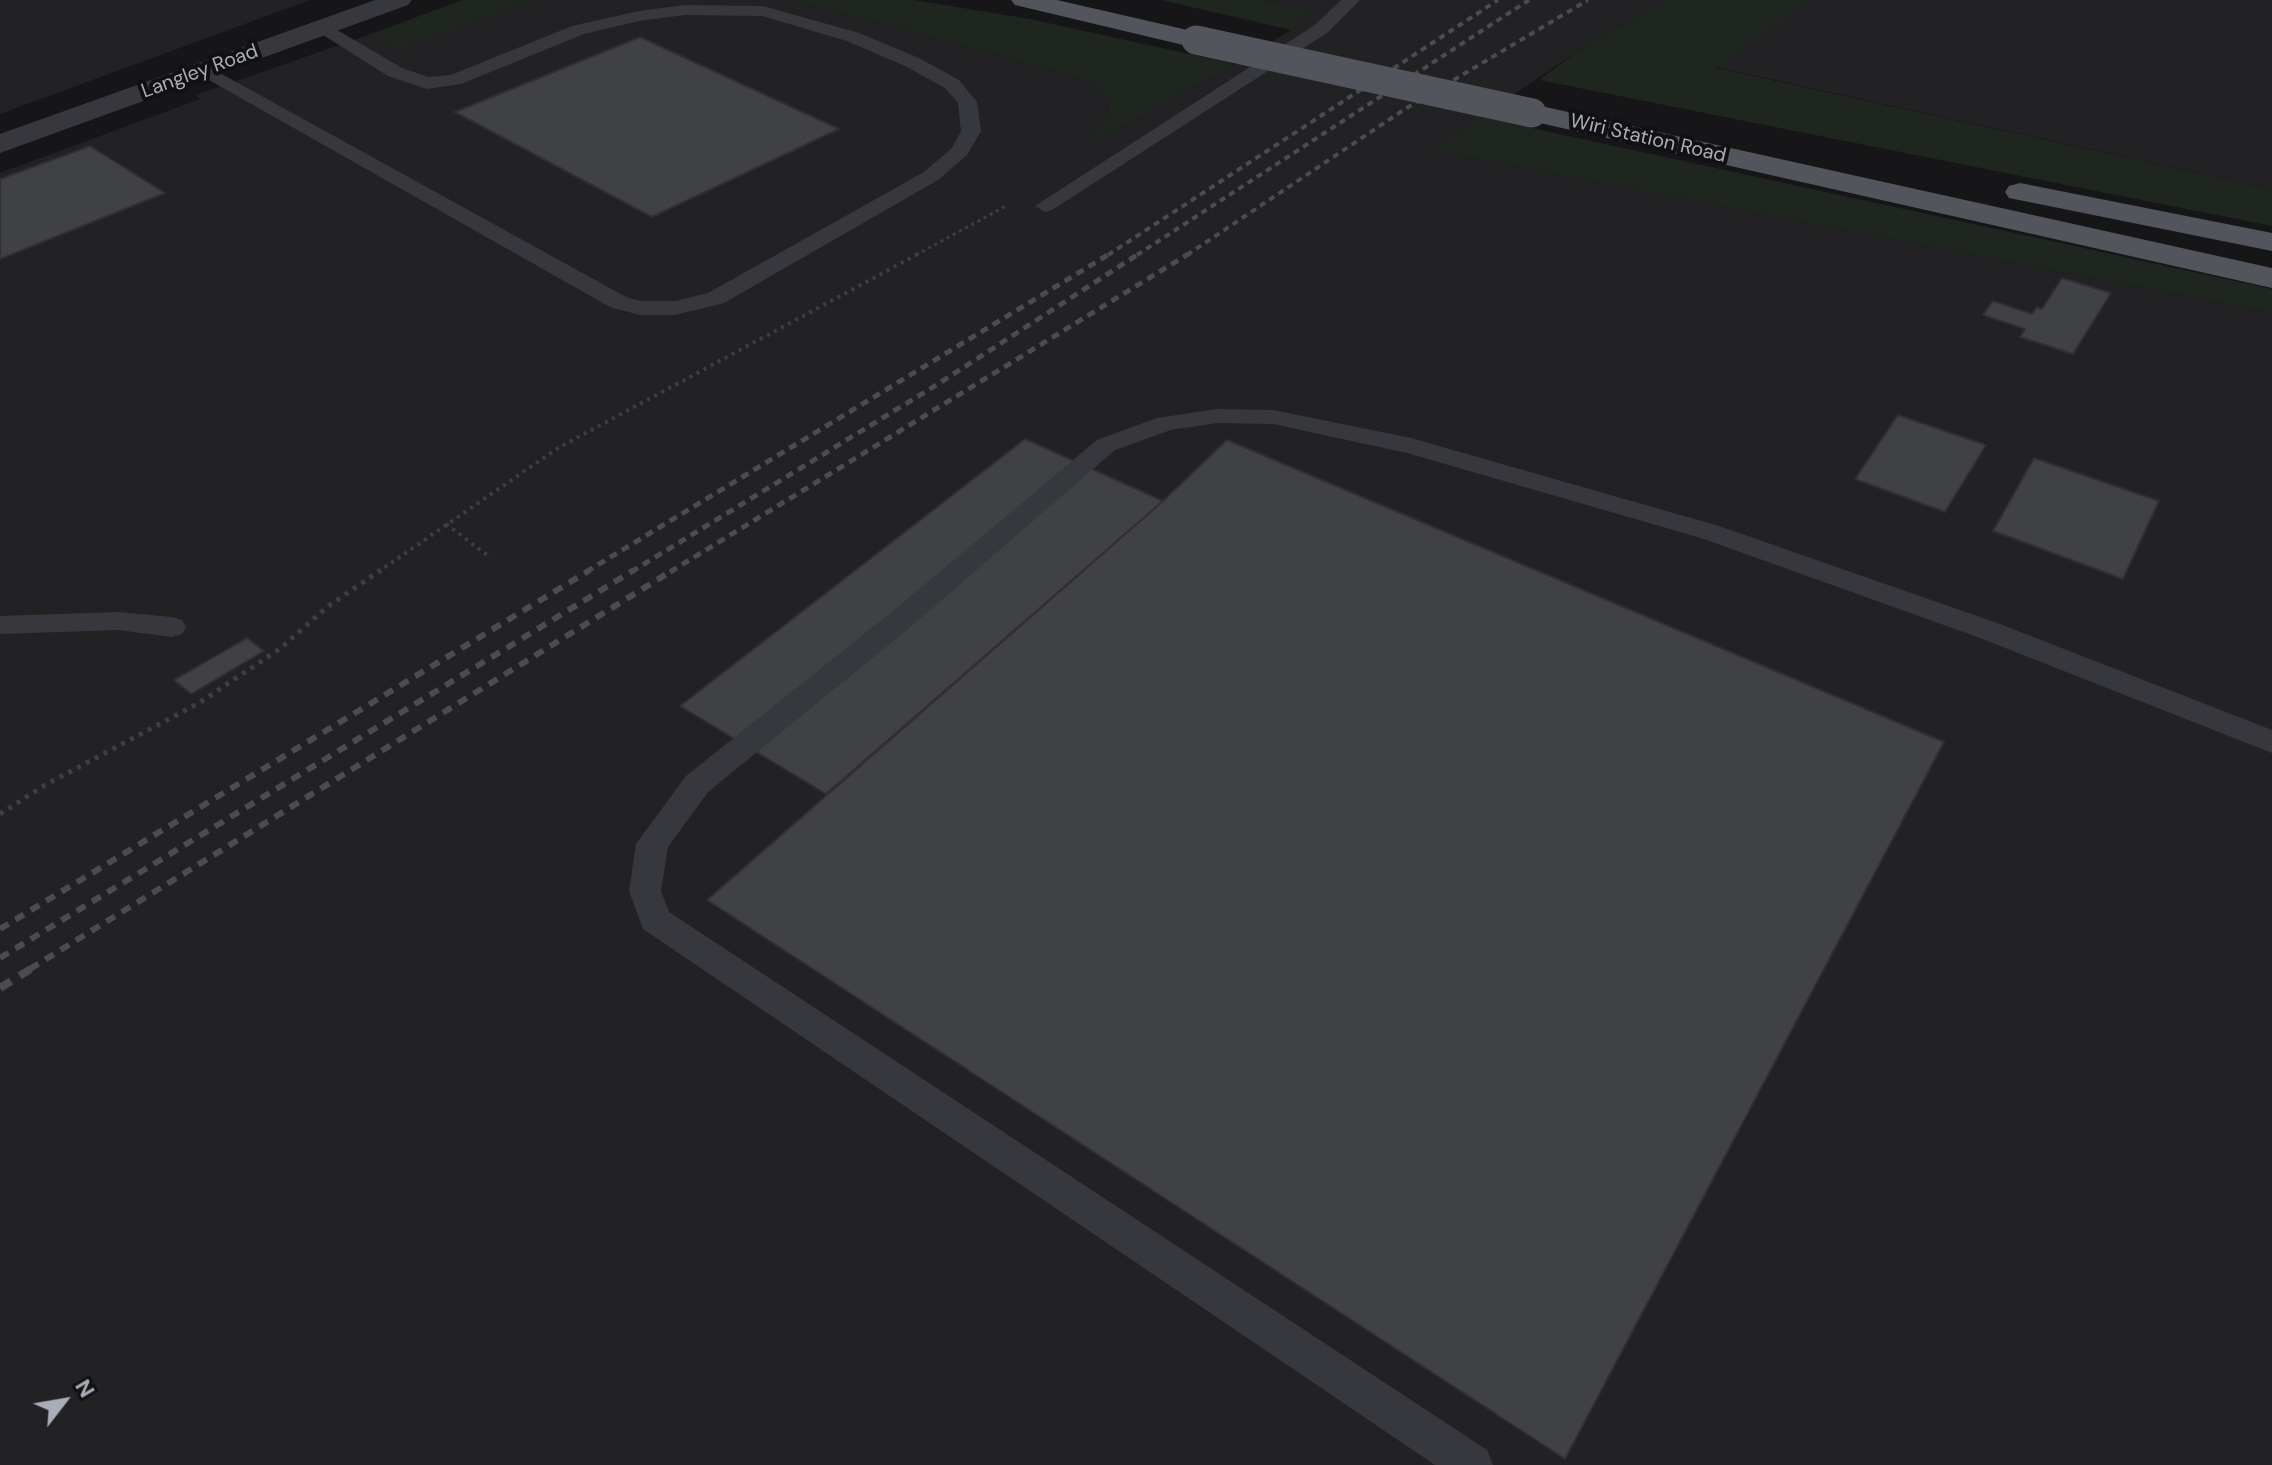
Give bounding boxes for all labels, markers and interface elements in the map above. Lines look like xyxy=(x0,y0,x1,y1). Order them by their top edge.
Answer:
street label: Langley Road xyxy=(138,40,262,104)
street label: Wiri Station Road xyxy=(1568,109,1728,169)
north arrow xyxy=(24,1361,104,1441)
text: N xyxy=(68,1374,102,1403)

